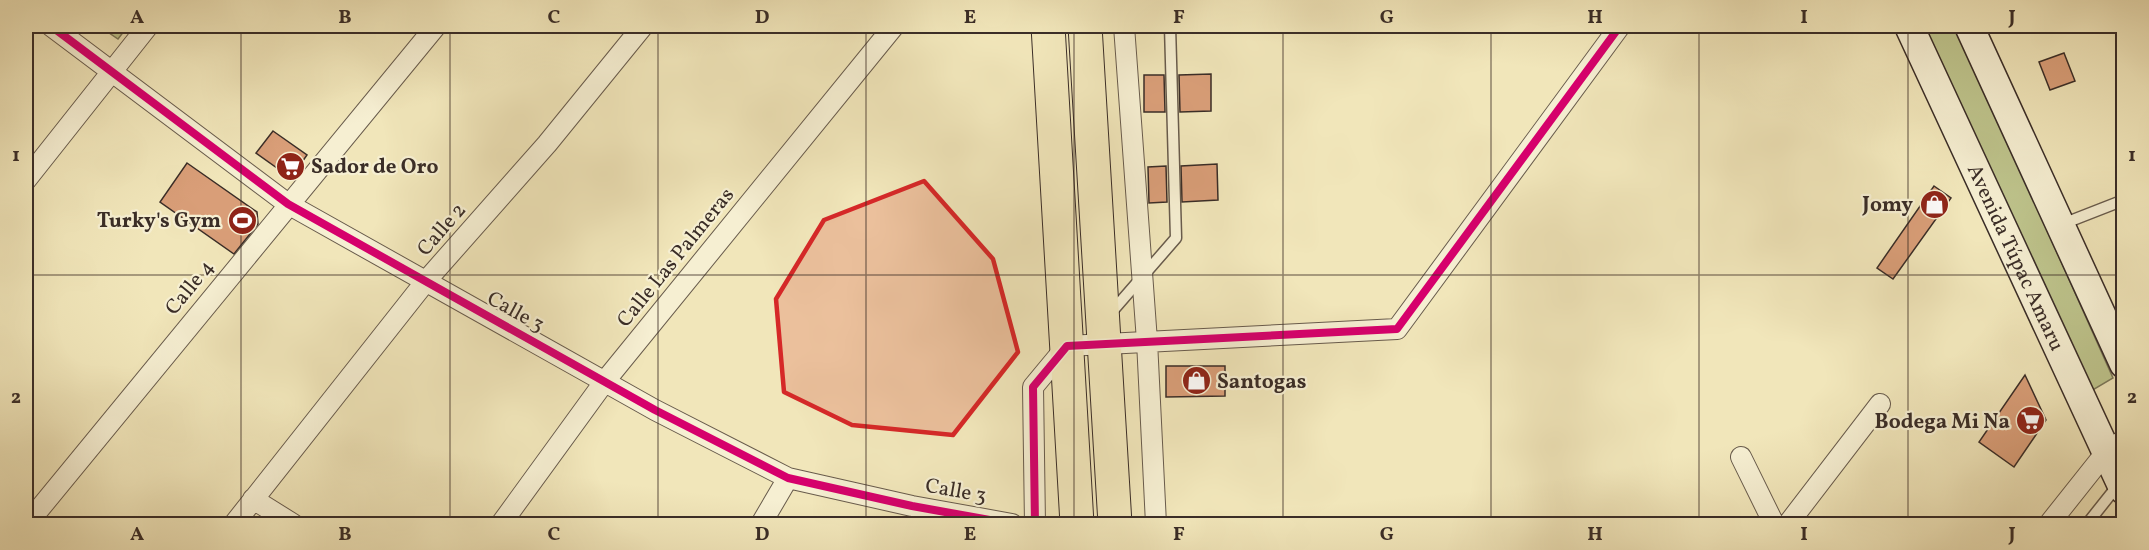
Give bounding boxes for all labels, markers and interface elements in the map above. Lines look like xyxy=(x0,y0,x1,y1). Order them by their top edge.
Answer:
text: A xyxy=(130,4,144,32)
text: B xyxy=(338,4,352,32)
text: C xyxy=(548,4,561,32)
text: D xyxy=(755,4,769,32)
text: E xyxy=(964,4,976,32)
text: F xyxy=(1173,4,1185,32)
text: G xyxy=(1380,4,1394,32)
text: H xyxy=(1587,4,1603,32)
text: I xyxy=(1800,4,1808,32)
text: J xyxy=(2007,4,2016,32)
text: 1 xyxy=(12,142,20,170)
text: 1 xyxy=(2128,142,2136,170)
supermarket icon: Sador de Oro xyxy=(274,150,306,182)
place label: Sador de Oro xyxy=(311,153,438,182)
street label: Avenida Túpac Amaru xyxy=(1959,160,2071,356)
street label: Calle Las Palmeras xyxy=(611,182,742,334)
shop icon: Jomy xyxy=(1918,188,1950,220)
place label: Jomy xyxy=(1861,191,1913,220)
street label: Calle 2 xyxy=(411,197,473,263)
sports icon: Turky's Gym xyxy=(226,204,258,236)
place label: Turky's Gym xyxy=(97,207,221,236)
street label: Calle 4 xyxy=(159,254,221,322)
street label: Calle 3 xyxy=(481,285,549,340)
shop icon: Santogas xyxy=(1180,365,1212,397)
place label: Santogas xyxy=(1217,368,1306,397)
text: 2 xyxy=(11,384,21,412)
text: 2 xyxy=(2127,384,2137,412)
supermarket icon: Bodega Mi Na xyxy=(2015,405,2047,437)
place label: Bodega Mi Na xyxy=(1875,408,2010,437)
street label: Calle 3 xyxy=(923,472,989,511)
text: A xyxy=(130,521,144,549)
text: B xyxy=(338,521,352,549)
text: C xyxy=(548,521,561,549)
text: D xyxy=(755,521,769,549)
text: E xyxy=(964,521,976,549)
text: F xyxy=(1173,521,1185,549)
text: G xyxy=(1380,521,1394,549)
text: H xyxy=(1587,521,1603,549)
text: I xyxy=(1800,521,1808,549)
text: J xyxy=(2007,521,2016,549)

